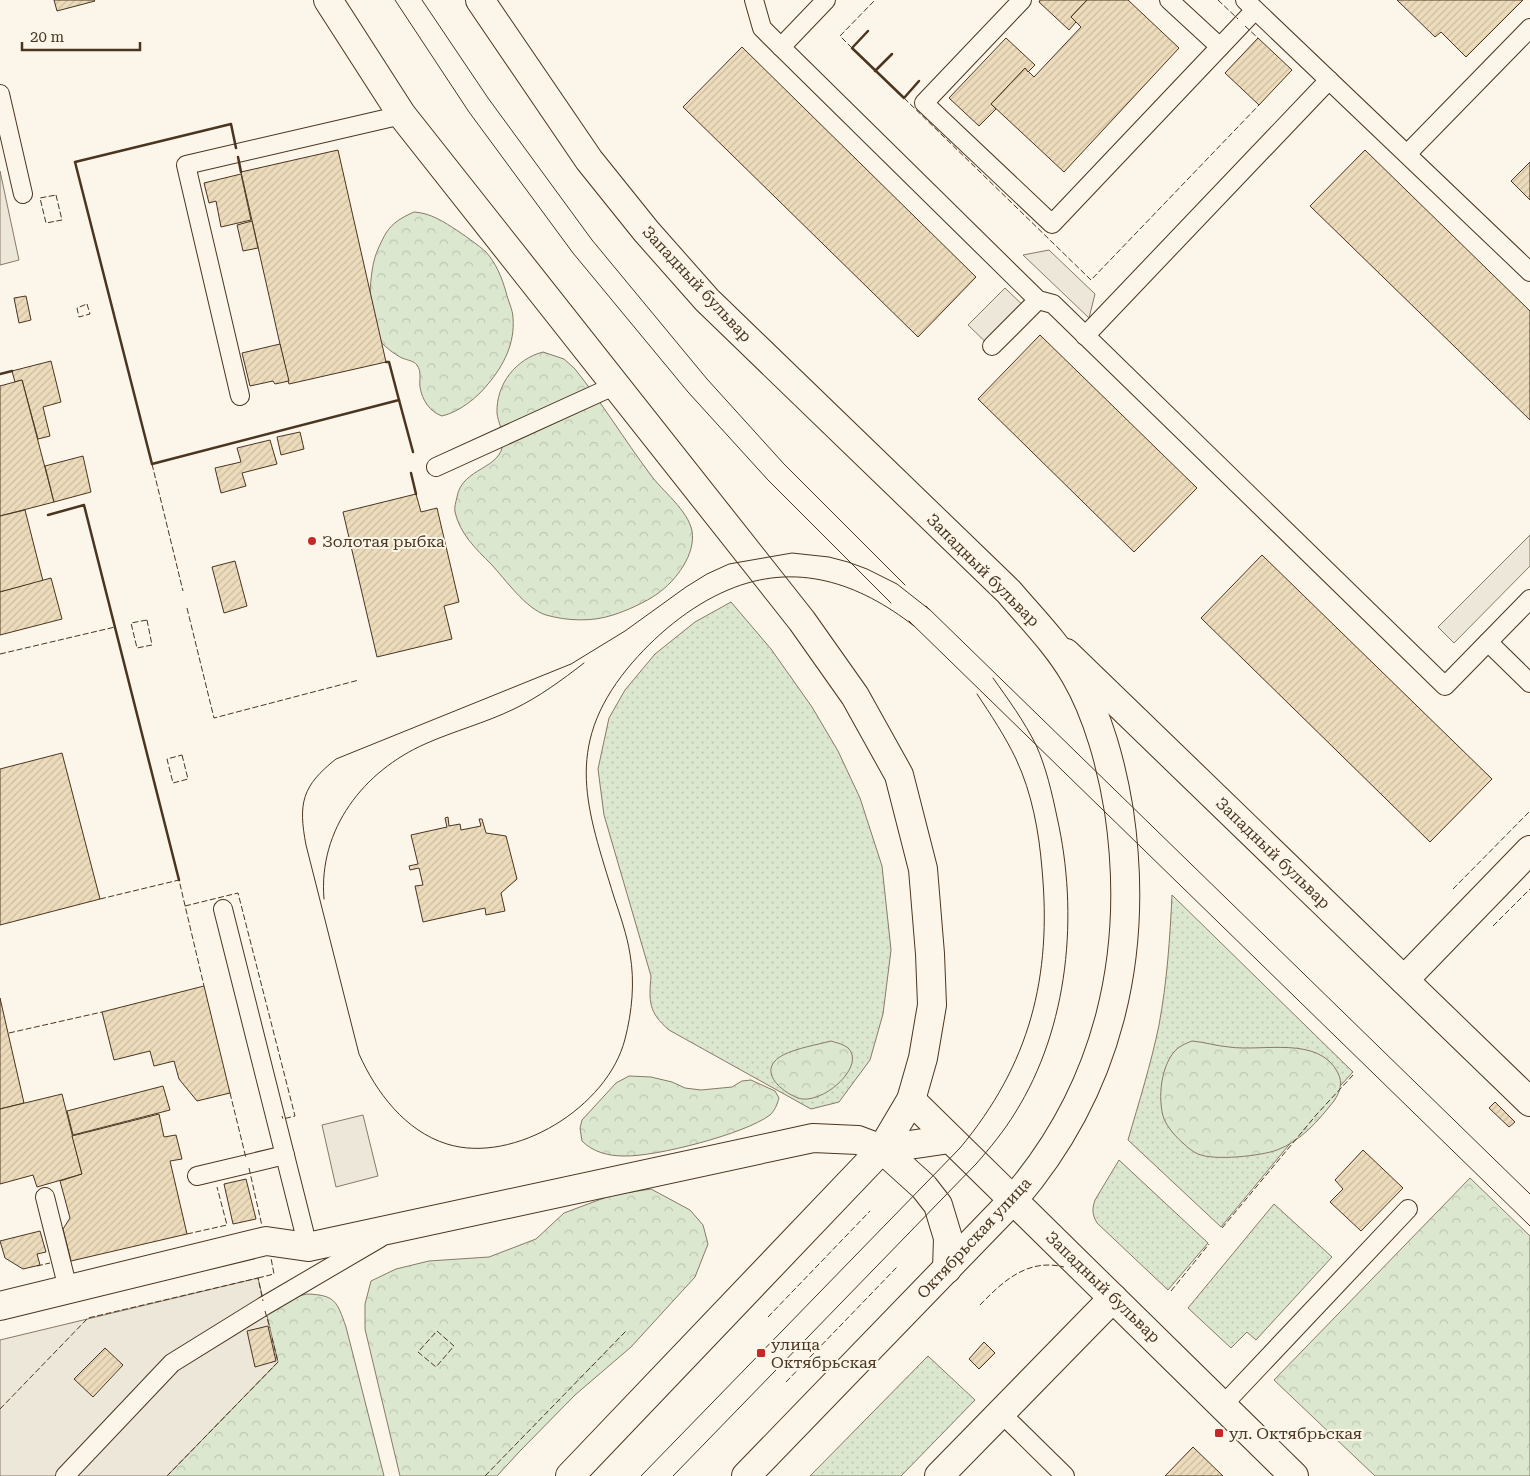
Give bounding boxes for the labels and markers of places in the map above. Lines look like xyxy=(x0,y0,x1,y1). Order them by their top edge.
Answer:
place label: Золотая рыбка xyxy=(322,532,445,551)
marker: Золотая рыбка xyxy=(306,535,318,547)
place label: улица Октябрьская xyxy=(771,1335,877,1372)
marker: улица Октябрьская xyxy=(755,1347,767,1359)
place label: ул. Октябрьская xyxy=(1229,1424,1362,1443)
marker: ул. Октябрьская xyxy=(1213,1427,1225,1439)

